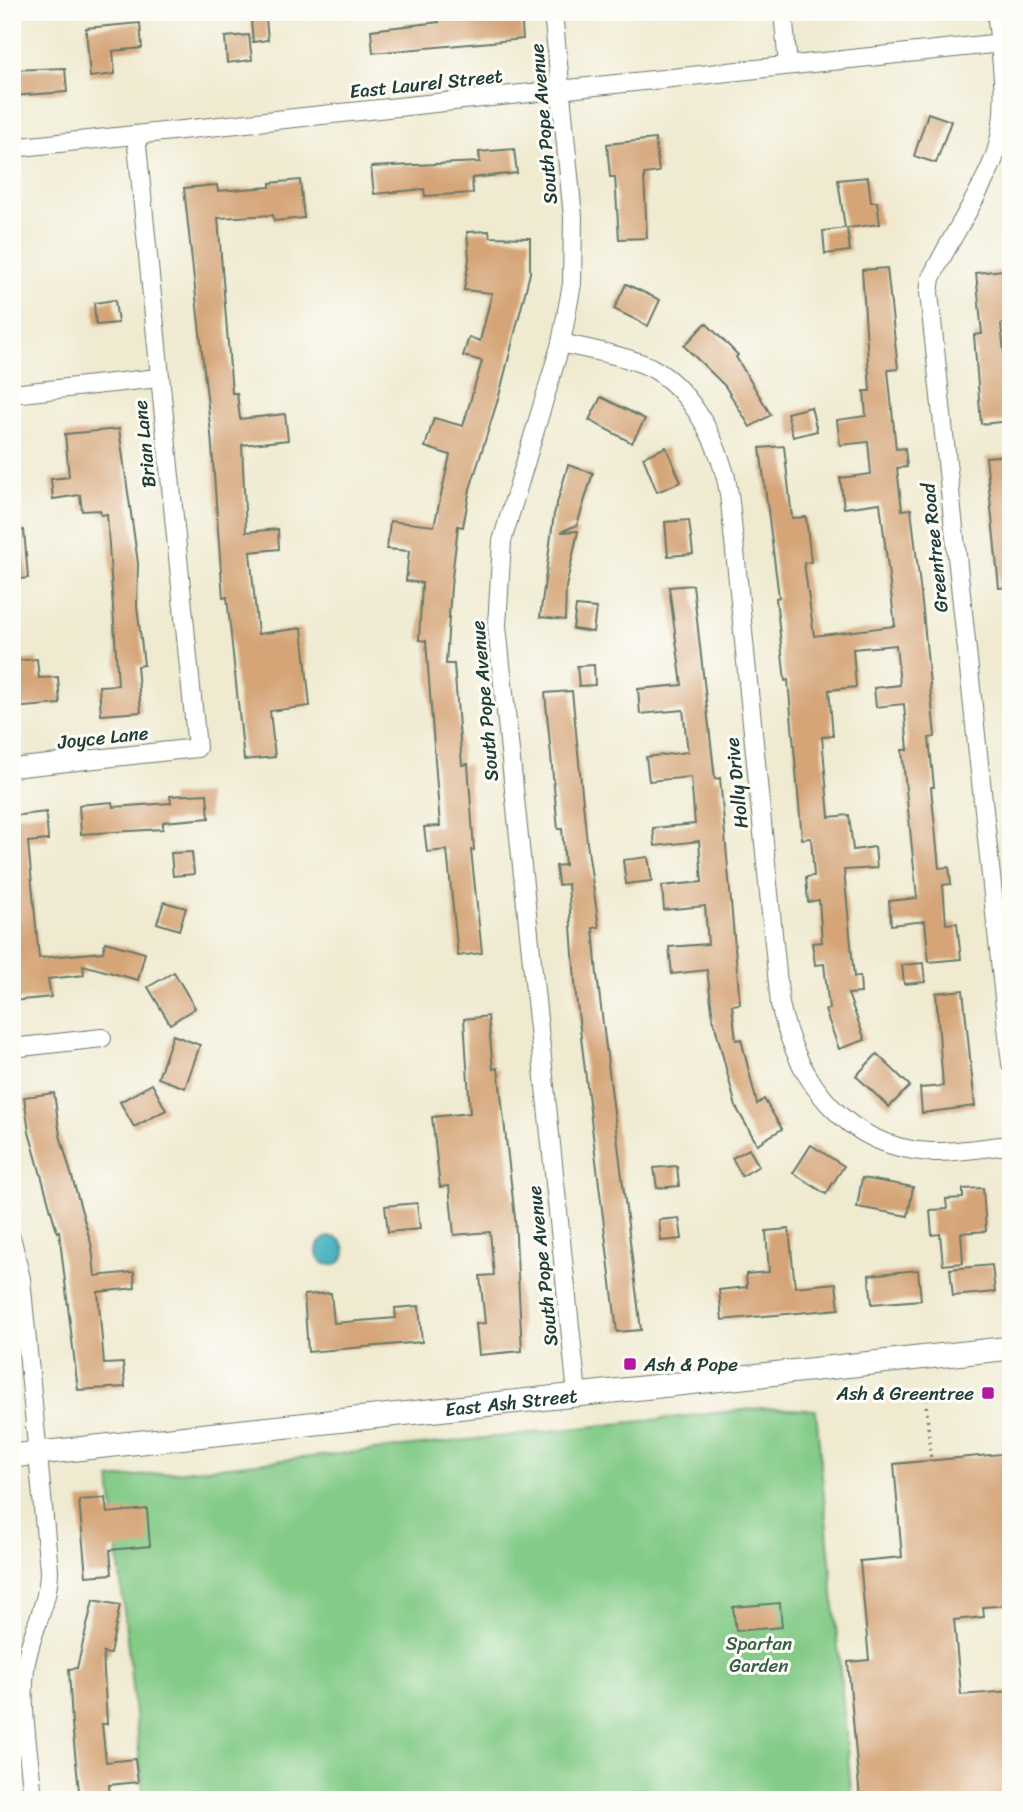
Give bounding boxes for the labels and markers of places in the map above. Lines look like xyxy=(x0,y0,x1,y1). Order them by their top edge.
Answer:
place label: Ash & Pope xyxy=(643,1348,738,1381)
marker: Ash & Pope xyxy=(622,1356,638,1372)
place label: Ash & Greentree xyxy=(835,1377,974,1410)
marker: Ash & Greentree xyxy=(980,1385,996,1401)

